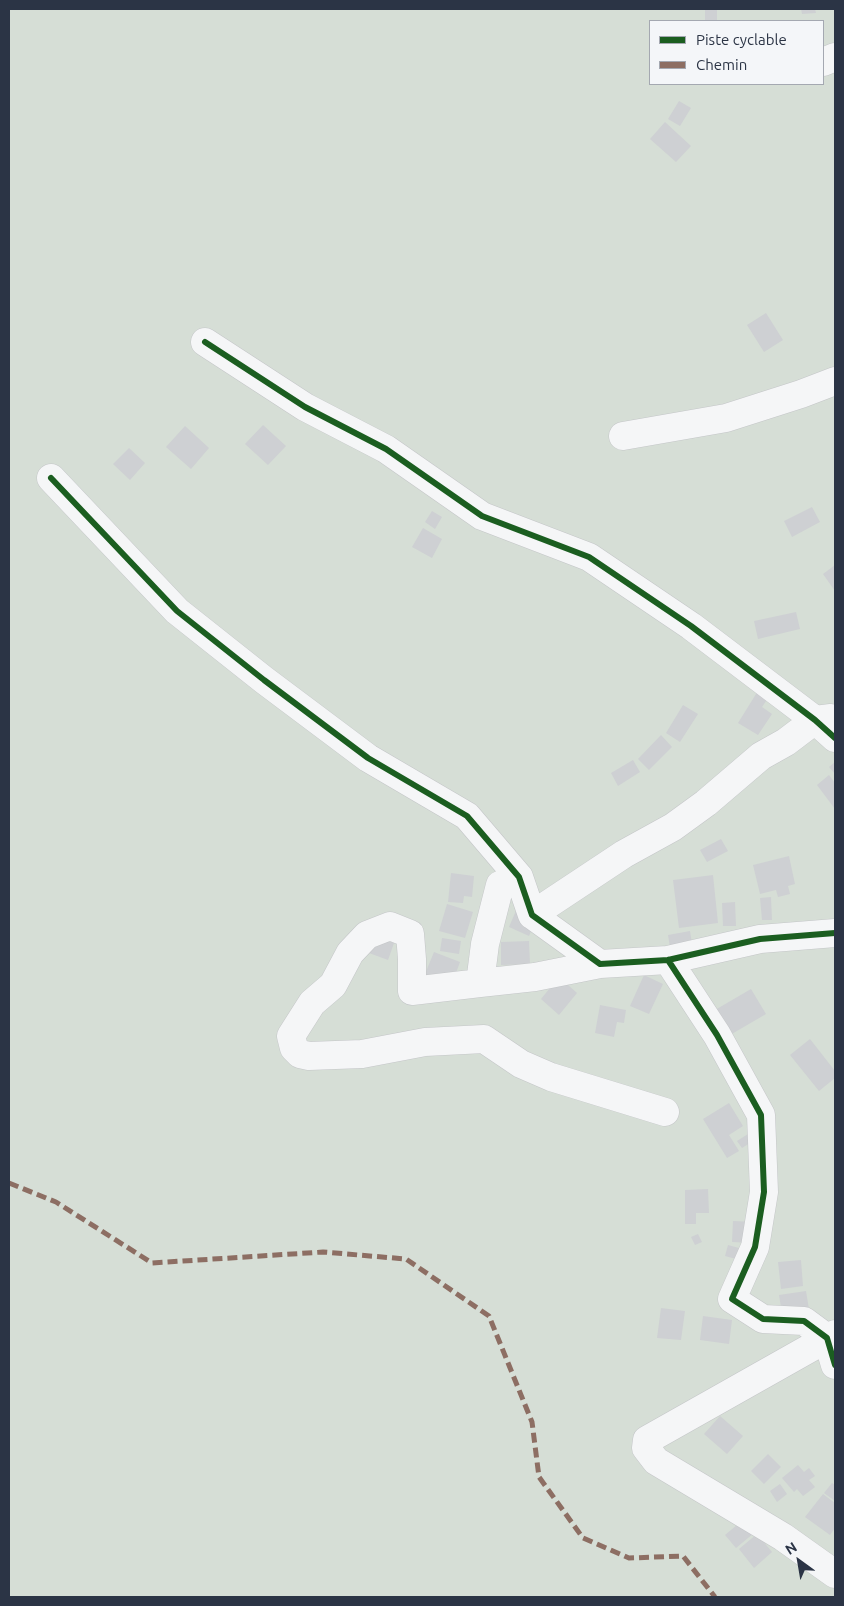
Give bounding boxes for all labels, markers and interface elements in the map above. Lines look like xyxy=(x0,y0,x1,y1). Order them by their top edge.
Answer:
legend xyxy=(649,20,824,85)
text: Piste cyclable xyxy=(696,31,787,48)
text: Chemin xyxy=(696,56,747,73)
north arrow xyxy=(774,1536,824,1586)
text: N xyxy=(782,1539,800,1558)

